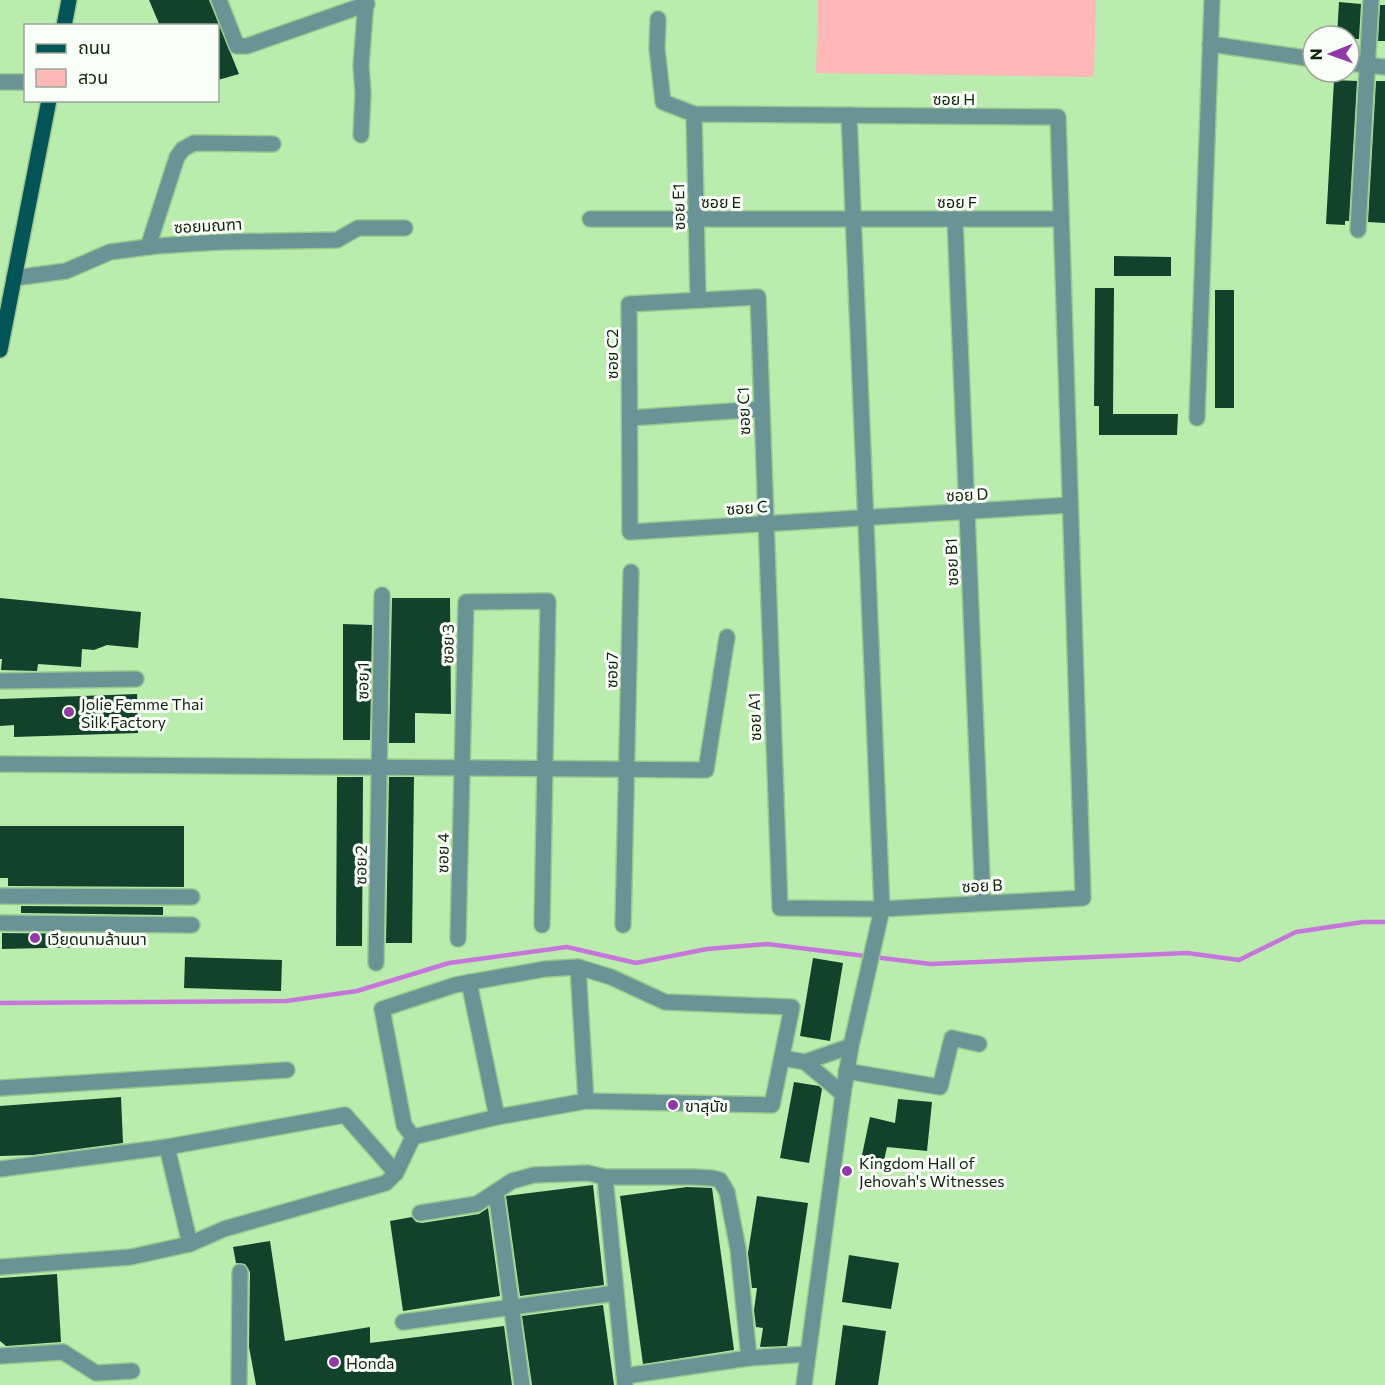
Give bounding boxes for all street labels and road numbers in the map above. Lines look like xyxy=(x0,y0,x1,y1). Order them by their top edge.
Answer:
street label: ซอย H xyxy=(933,89,975,108)
street label: ซอย E1 xyxy=(668,183,688,231)
street label: ซอย E xyxy=(701,192,741,211)
street label: ซอย F xyxy=(937,192,977,211)
street label: ซอยมณฑา xyxy=(173,214,243,236)
street label: ซอย C2 xyxy=(602,329,621,379)
street label: ซอย C1 xyxy=(733,386,753,436)
street label: ซอย D xyxy=(945,483,989,505)
street label: ซอย C xyxy=(726,496,768,518)
street label: ซอย B1 xyxy=(941,538,961,586)
street label: ซอย 3 xyxy=(437,624,457,664)
street label: ซอย7 xyxy=(601,652,621,688)
street label: ซอย 1 xyxy=(352,662,372,700)
street label: ซอย A1 xyxy=(744,692,764,742)
street label: ซอย 4 xyxy=(432,832,452,873)
street label: ซอย 2 xyxy=(350,845,370,885)
street label: ซอย B xyxy=(961,874,1003,896)

